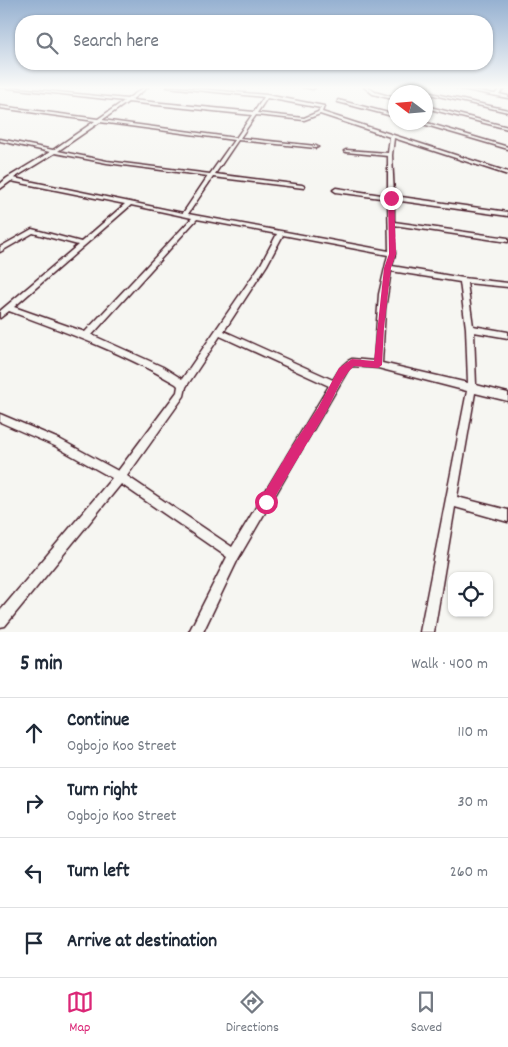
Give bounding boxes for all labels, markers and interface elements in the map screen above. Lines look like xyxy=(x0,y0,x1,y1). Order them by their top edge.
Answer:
search box xyxy=(15,15,493,70)
icon: search xyxy=(33,29,61,57)
text: Search here xyxy=(73,29,159,56)
north arrow xyxy=(388,85,433,130)
route end xyxy=(380,187,403,210)
route start xyxy=(255,491,278,514)
map controls xyxy=(448,572,493,617)
button: locate xyxy=(448,572,493,617)
text: 5 min xyxy=(20,650,63,680)
text: Walk · 400 m xyxy=(411,653,488,676)
text: Continue xyxy=(67,708,129,735)
icon: ahead xyxy=(20,719,48,747)
text: 110 m xyxy=(458,721,488,744)
text: Ogbojo Koo Street xyxy=(67,735,176,758)
text: Turn right xyxy=(67,778,138,805)
icon: right xyxy=(20,789,48,817)
text: 30 m xyxy=(458,791,488,814)
text: Ogbojo Koo Street xyxy=(67,805,176,828)
icon: left xyxy=(20,859,48,887)
text: Turn left xyxy=(67,859,130,886)
text: 260 m xyxy=(450,861,488,884)
icon: arrive xyxy=(20,929,48,957)
text: Arrive at destination xyxy=(67,929,217,956)
tab: Map xyxy=(66,988,94,1038)
tab: Directions xyxy=(226,988,279,1038)
tab: Saved xyxy=(411,988,442,1038)

